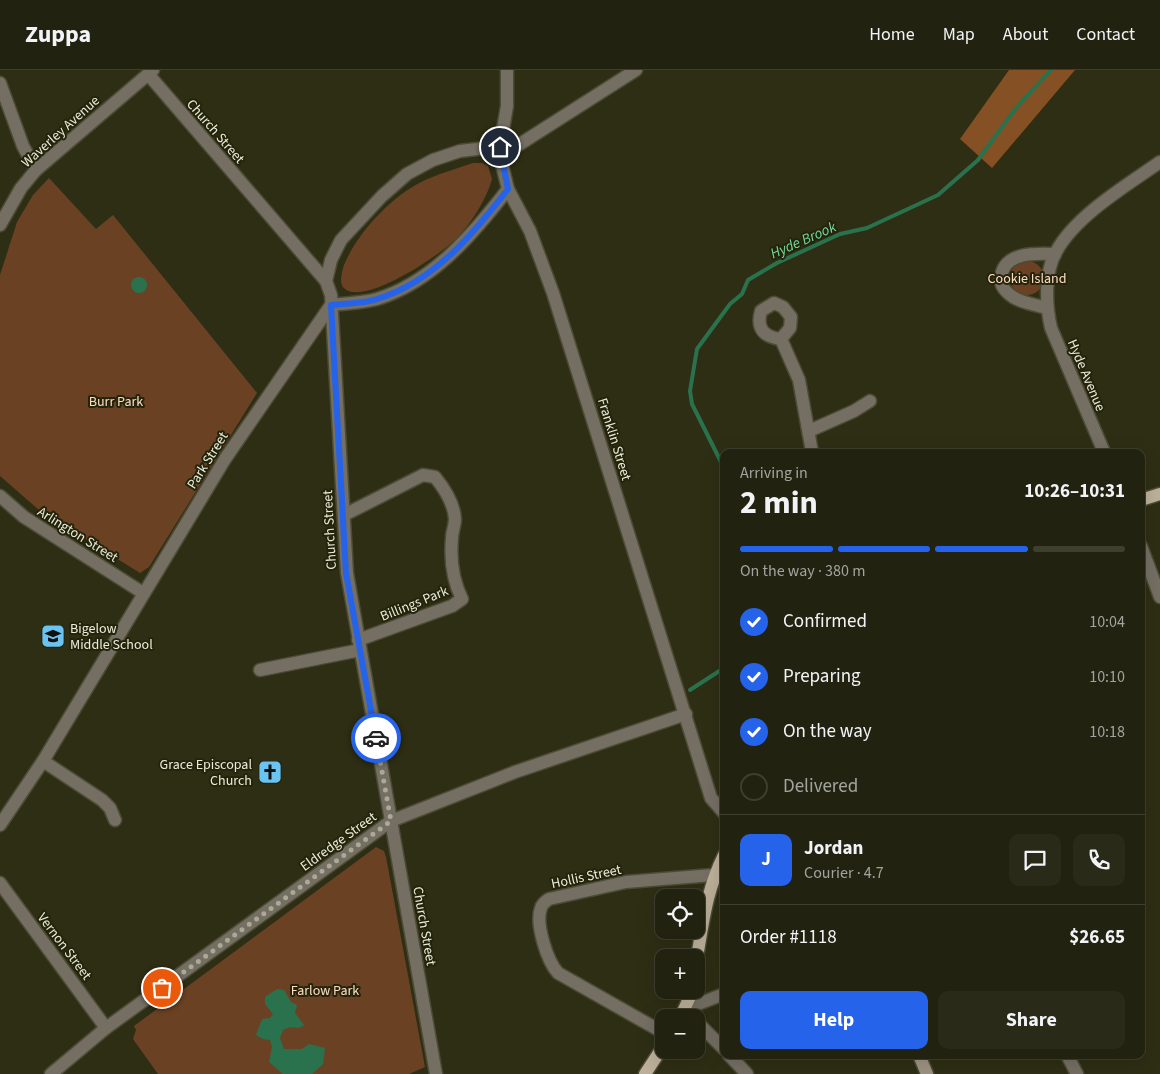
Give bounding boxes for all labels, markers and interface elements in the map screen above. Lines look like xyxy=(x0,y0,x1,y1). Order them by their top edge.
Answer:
text: Zuppa xyxy=(25,17,91,52)
text: Home xyxy=(869,22,915,47)
text: Map xyxy=(943,22,975,47)
text: About xyxy=(1003,22,1048,47)
text: Contact xyxy=(1076,22,1135,47)
street label: Waverley Avenue xyxy=(17,91,104,172)
street label: Church Street xyxy=(182,95,249,169)
pin xyxy=(479,126,521,168)
icon: home xyxy=(486,133,514,161)
water label: Hyde Brook xyxy=(767,216,840,264)
park label: Cookie Island xyxy=(988,269,1066,289)
street label: Hyde Avenue xyxy=(1062,336,1110,414)
park label: Burr Park xyxy=(89,392,143,412)
street label: Franklin Street xyxy=(592,396,636,483)
street label: Park Street xyxy=(182,428,233,493)
text: Arriving in xyxy=(740,462,808,484)
text: 10:26–10:31 xyxy=(1024,478,1125,505)
text: 2 min xyxy=(740,480,818,526)
street label: Church Street xyxy=(318,489,342,570)
street label: Arlington Street xyxy=(33,502,122,568)
text: On the way · 380 m xyxy=(740,560,865,582)
street label: Billings Park xyxy=(377,581,451,627)
icon: check xyxy=(740,608,768,636)
text: Confirmed xyxy=(783,608,867,635)
text: 10:04 xyxy=(1089,611,1125,633)
place label: Bigelow Middle School xyxy=(70,619,153,655)
school or university icon: Bigelow Middle School xyxy=(40,623,66,649)
icon: check xyxy=(740,663,768,691)
text: Preparing xyxy=(783,663,861,690)
text: 10:10 xyxy=(1089,666,1125,688)
courier xyxy=(351,713,401,763)
icon: check xyxy=(740,718,768,746)
text: On the way xyxy=(783,718,872,745)
text: 10:18 xyxy=(1089,721,1125,743)
icon: car xyxy=(362,724,390,752)
place label: Grace Episcopal Church xyxy=(160,755,252,791)
church icon: Grace Episcopal Church xyxy=(257,759,283,785)
text: Delivered xyxy=(783,773,858,800)
street label: Eldredge Street xyxy=(296,807,381,876)
button: chat xyxy=(1009,834,1061,886)
button: phone xyxy=(1073,834,1125,886)
text: Jordan xyxy=(804,835,863,862)
text: J xyxy=(761,846,771,873)
street label: Hollis Street xyxy=(549,860,623,894)
text: Courier · 4.7 xyxy=(804,862,884,884)
street label: Church Street xyxy=(407,885,441,967)
map controls xyxy=(655,889,705,1059)
button: locate xyxy=(655,889,705,939)
street label: Vernon Street xyxy=(32,909,96,985)
text: Order #1118 xyxy=(740,924,837,951)
text: $26.65 xyxy=(1069,924,1125,951)
button: + xyxy=(655,949,705,999)
pin xyxy=(141,967,183,1009)
icon: bag xyxy=(148,974,176,1002)
park label: Farlow Park xyxy=(291,981,359,1001)
button: Help xyxy=(740,991,928,1049)
button: Share xyxy=(938,991,1125,1049)
button: − xyxy=(655,1009,705,1059)

